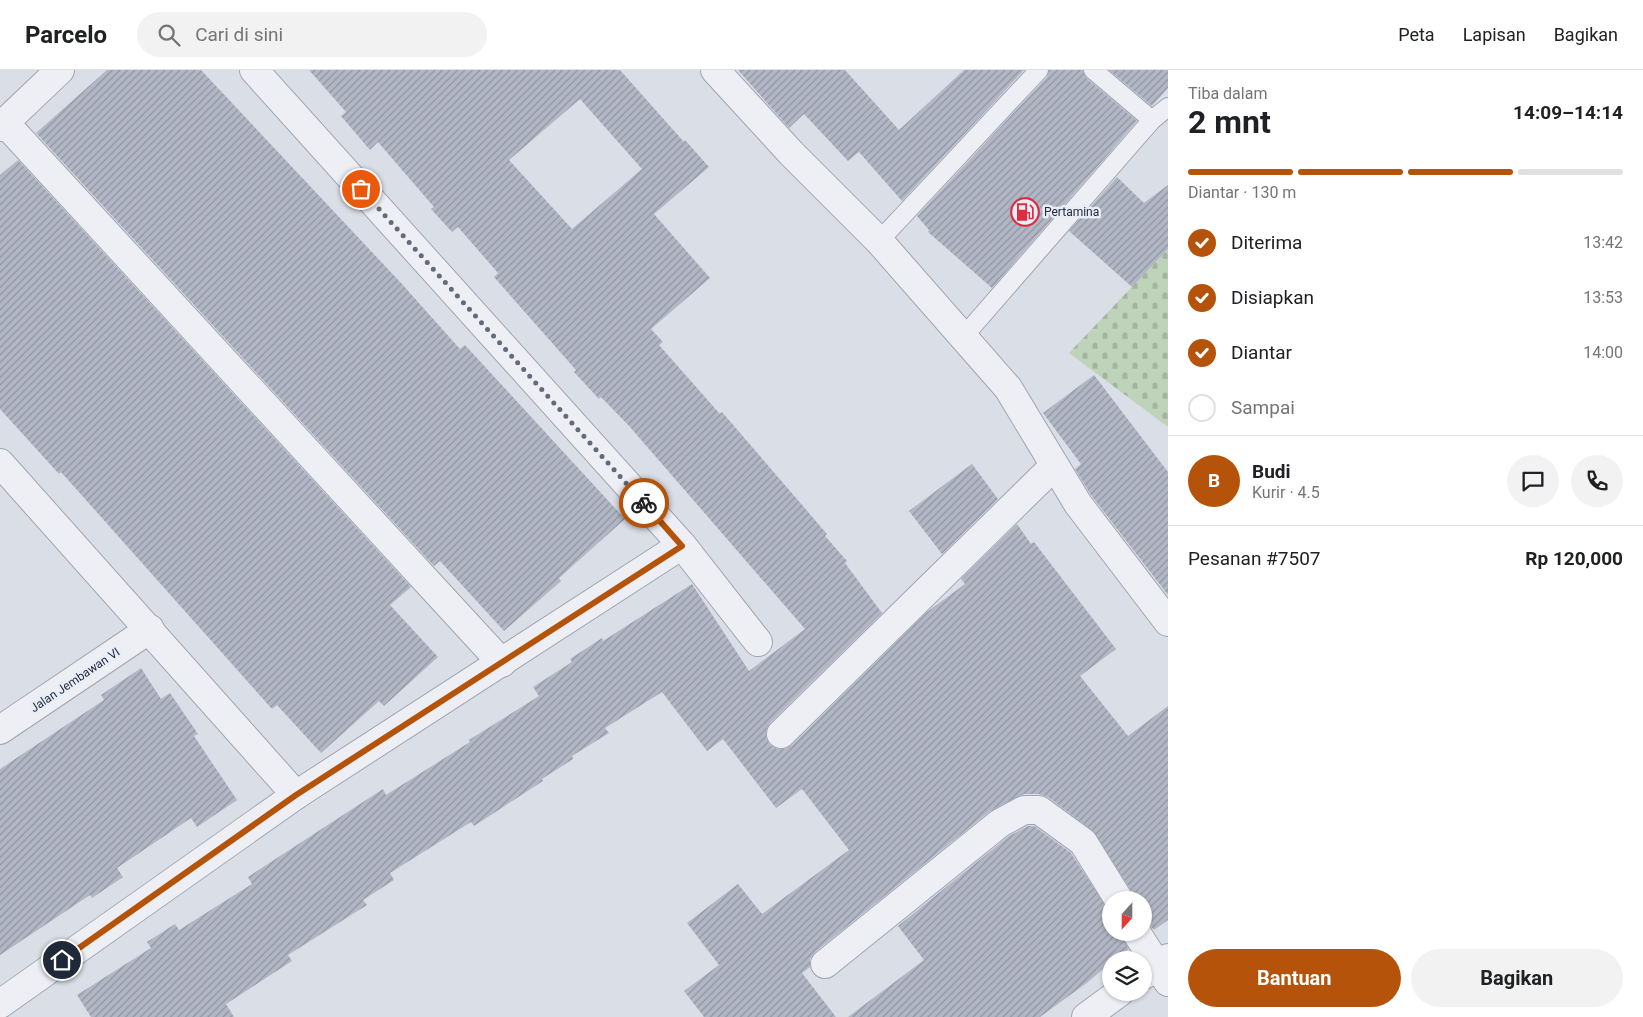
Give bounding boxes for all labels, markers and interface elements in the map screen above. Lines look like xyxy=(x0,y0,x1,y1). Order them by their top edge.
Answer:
search box xyxy=(137,12,487,57)
text: Parcelo xyxy=(25,21,107,49)
icon: search xyxy=(155,21,183,49)
text: Cari di sini xyxy=(195,23,283,46)
text: Peta xyxy=(1398,24,1435,45)
text: Lapisan xyxy=(1463,24,1526,45)
text: Bagikan xyxy=(1554,24,1618,45)
text: Tiba dalam xyxy=(1188,84,1267,103)
text: 14:09–14:14 xyxy=(1513,101,1623,124)
text: 2 mnt xyxy=(1188,103,1271,141)
pin xyxy=(340,168,382,210)
icon: bag xyxy=(347,175,375,203)
text: Diantar · 130 m xyxy=(1188,183,1296,202)
fuel station icon: Pertamina xyxy=(1010,197,1040,227)
place label: Pertamina xyxy=(1044,205,1099,219)
icon: check xyxy=(1188,229,1216,257)
text: Diterima xyxy=(1231,231,1302,254)
text: 13:42 xyxy=(1583,233,1623,252)
icon: check xyxy=(1188,284,1216,312)
text: Disiapkan xyxy=(1231,286,1314,309)
text: 13:53 xyxy=(1583,288,1623,307)
icon: check xyxy=(1188,339,1216,367)
text: Diantar xyxy=(1231,341,1292,364)
text: 14:00 xyxy=(1583,343,1623,362)
text: Sampai xyxy=(1231,396,1295,419)
button: chat xyxy=(1507,455,1559,507)
button: phone xyxy=(1571,455,1623,507)
text: Budi xyxy=(1252,460,1291,483)
text: B xyxy=(1208,469,1220,492)
courier xyxy=(619,478,669,528)
text: Kurir · 4.5 xyxy=(1252,483,1320,502)
icon: bike xyxy=(630,489,658,517)
text: Pesanan #7507 xyxy=(1188,547,1321,570)
text: Rp 120,000 xyxy=(1525,547,1623,570)
street label: Jalan Jembawan VI xyxy=(28,645,122,715)
north arrow xyxy=(1102,891,1152,941)
map controls xyxy=(1102,891,1152,1001)
pin xyxy=(41,939,83,981)
icon: home xyxy=(48,946,76,974)
button: Bantuan xyxy=(1188,949,1401,1007)
button: Bagikan xyxy=(1411,949,1623,1007)
button: layers xyxy=(1102,951,1152,1001)

